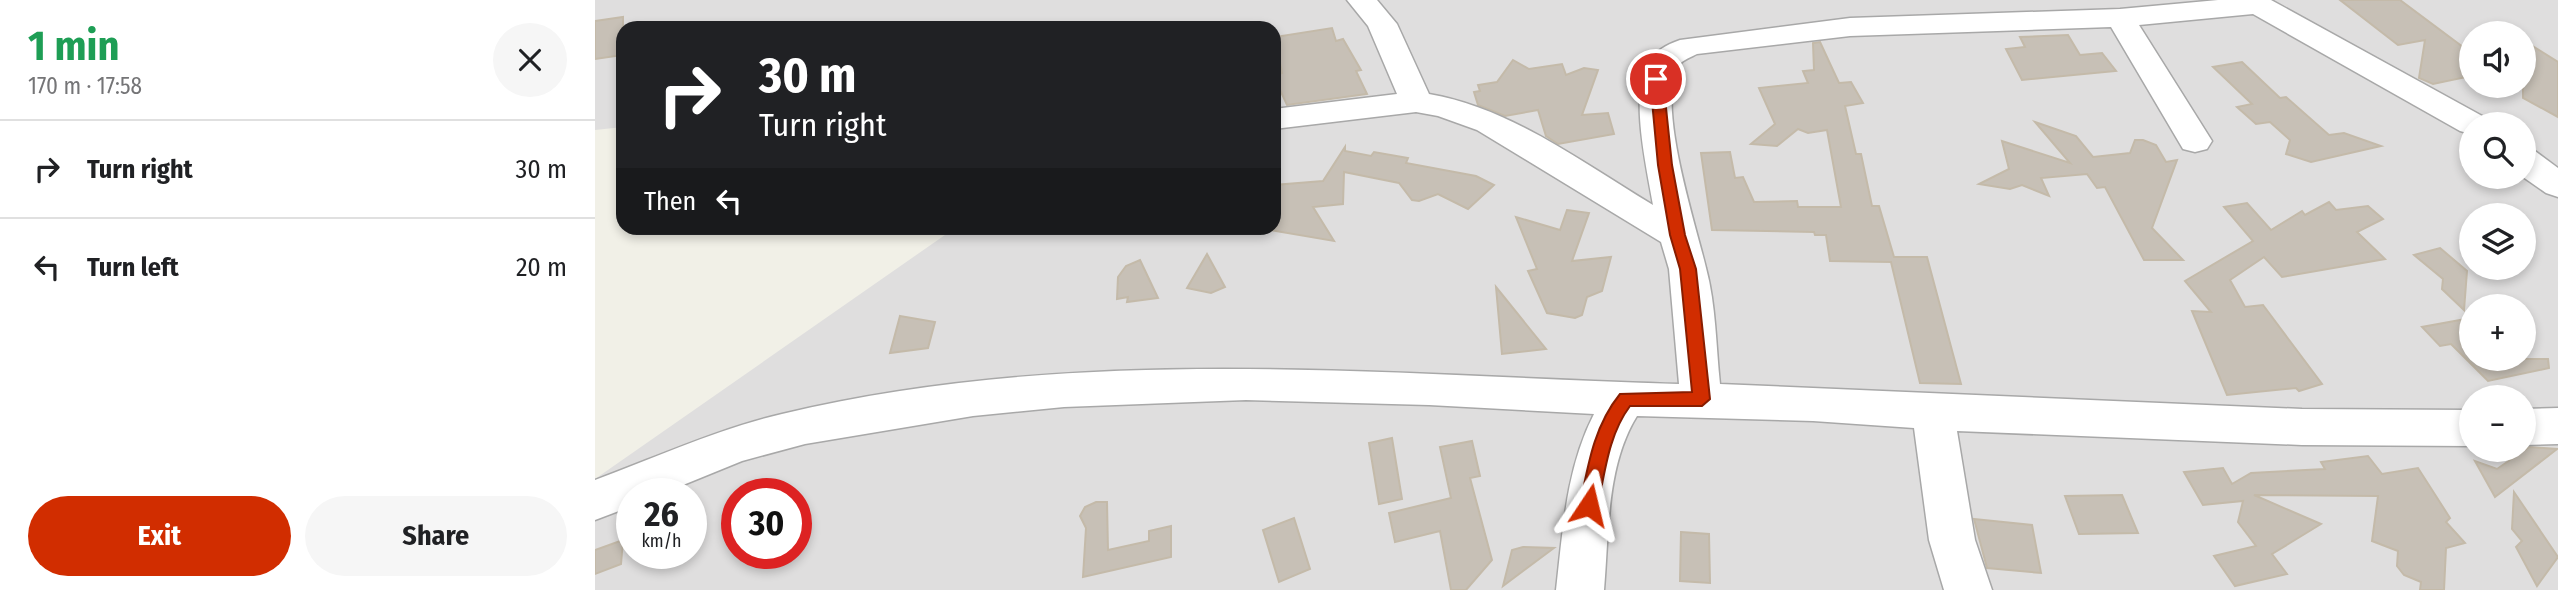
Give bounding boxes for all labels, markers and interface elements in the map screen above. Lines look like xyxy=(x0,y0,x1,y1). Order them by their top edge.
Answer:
text: 1 min xyxy=(28,21,119,71)
map controls xyxy=(2459,21,2536,462)
button: sound xyxy=(2459,21,2536,98)
button: close xyxy=(493,23,567,97)
text: 30 m xyxy=(759,46,857,105)
icon: right xyxy=(644,49,735,140)
pin xyxy=(1626,49,1686,109)
icon: arrive xyxy=(1637,60,1675,98)
text: 170 m · 17:58 xyxy=(28,72,142,100)
text: Turn right xyxy=(759,106,886,144)
button: search xyxy=(2459,112,2536,189)
icon: right xyxy=(28,150,66,188)
text: Turn right xyxy=(87,154,193,185)
text: 30 m xyxy=(516,154,567,185)
icon: left xyxy=(710,182,748,220)
text: Then xyxy=(644,186,696,217)
button: layers xyxy=(2459,203,2536,280)
icon: left xyxy=(28,248,66,286)
text: Turn left xyxy=(87,252,179,283)
text: 20 m xyxy=(516,252,567,283)
button: + xyxy=(2459,294,2536,371)
button: − xyxy=(2459,385,2536,462)
position arrow xyxy=(1552,468,1626,542)
speed limit sign: 30 xyxy=(721,478,812,569)
text: 26 xyxy=(644,493,679,535)
button: Exit xyxy=(28,496,291,576)
button: Share xyxy=(305,496,567,576)
text: km/h xyxy=(641,530,682,552)

